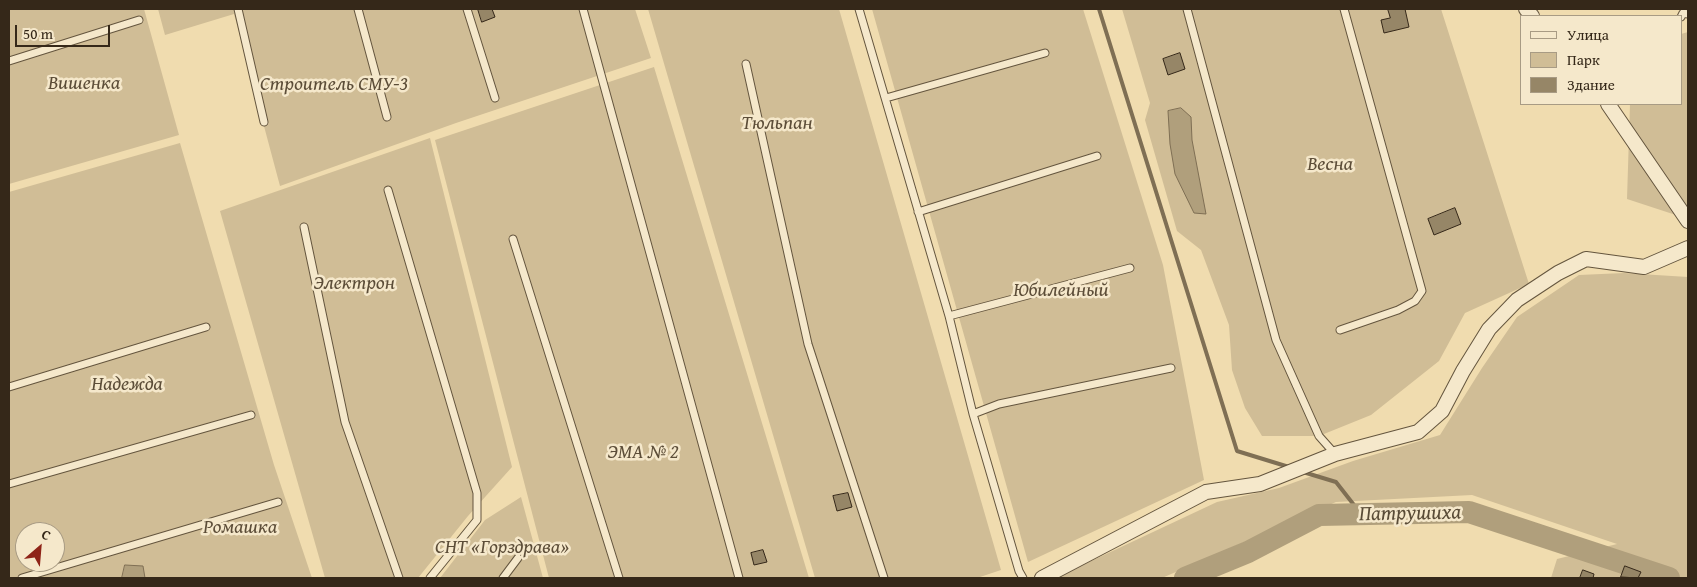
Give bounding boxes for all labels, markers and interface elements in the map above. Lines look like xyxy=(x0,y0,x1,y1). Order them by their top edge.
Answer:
scale bar xyxy=(18,15,112,47)
legend xyxy=(1520,15,1682,105)
text: 50 m xyxy=(23,23,53,44)
text: Улица xyxy=(1567,24,1609,45)
text: Парк xyxy=(1567,49,1600,70)
park label: Вишенка xyxy=(48,72,120,96)
park label: Строитель СМУ-3 xyxy=(260,73,408,97)
text: Здание xyxy=(1567,74,1615,95)
park label: Тюльпан xyxy=(741,112,813,136)
park label: Весна xyxy=(1307,153,1353,177)
park label: Электрон xyxy=(313,272,395,296)
park label: Юбилейный xyxy=(1013,279,1109,303)
park label: Надежда xyxy=(91,373,163,397)
park label: ЭМА № 2 xyxy=(607,441,679,465)
water label: Патрушиха xyxy=(1359,501,1461,527)
park label: Ромашка xyxy=(203,516,277,540)
north arrow xyxy=(15,522,65,572)
text: С xyxy=(38,524,54,545)
park label: СНТ «Горздрава» xyxy=(435,536,569,560)

